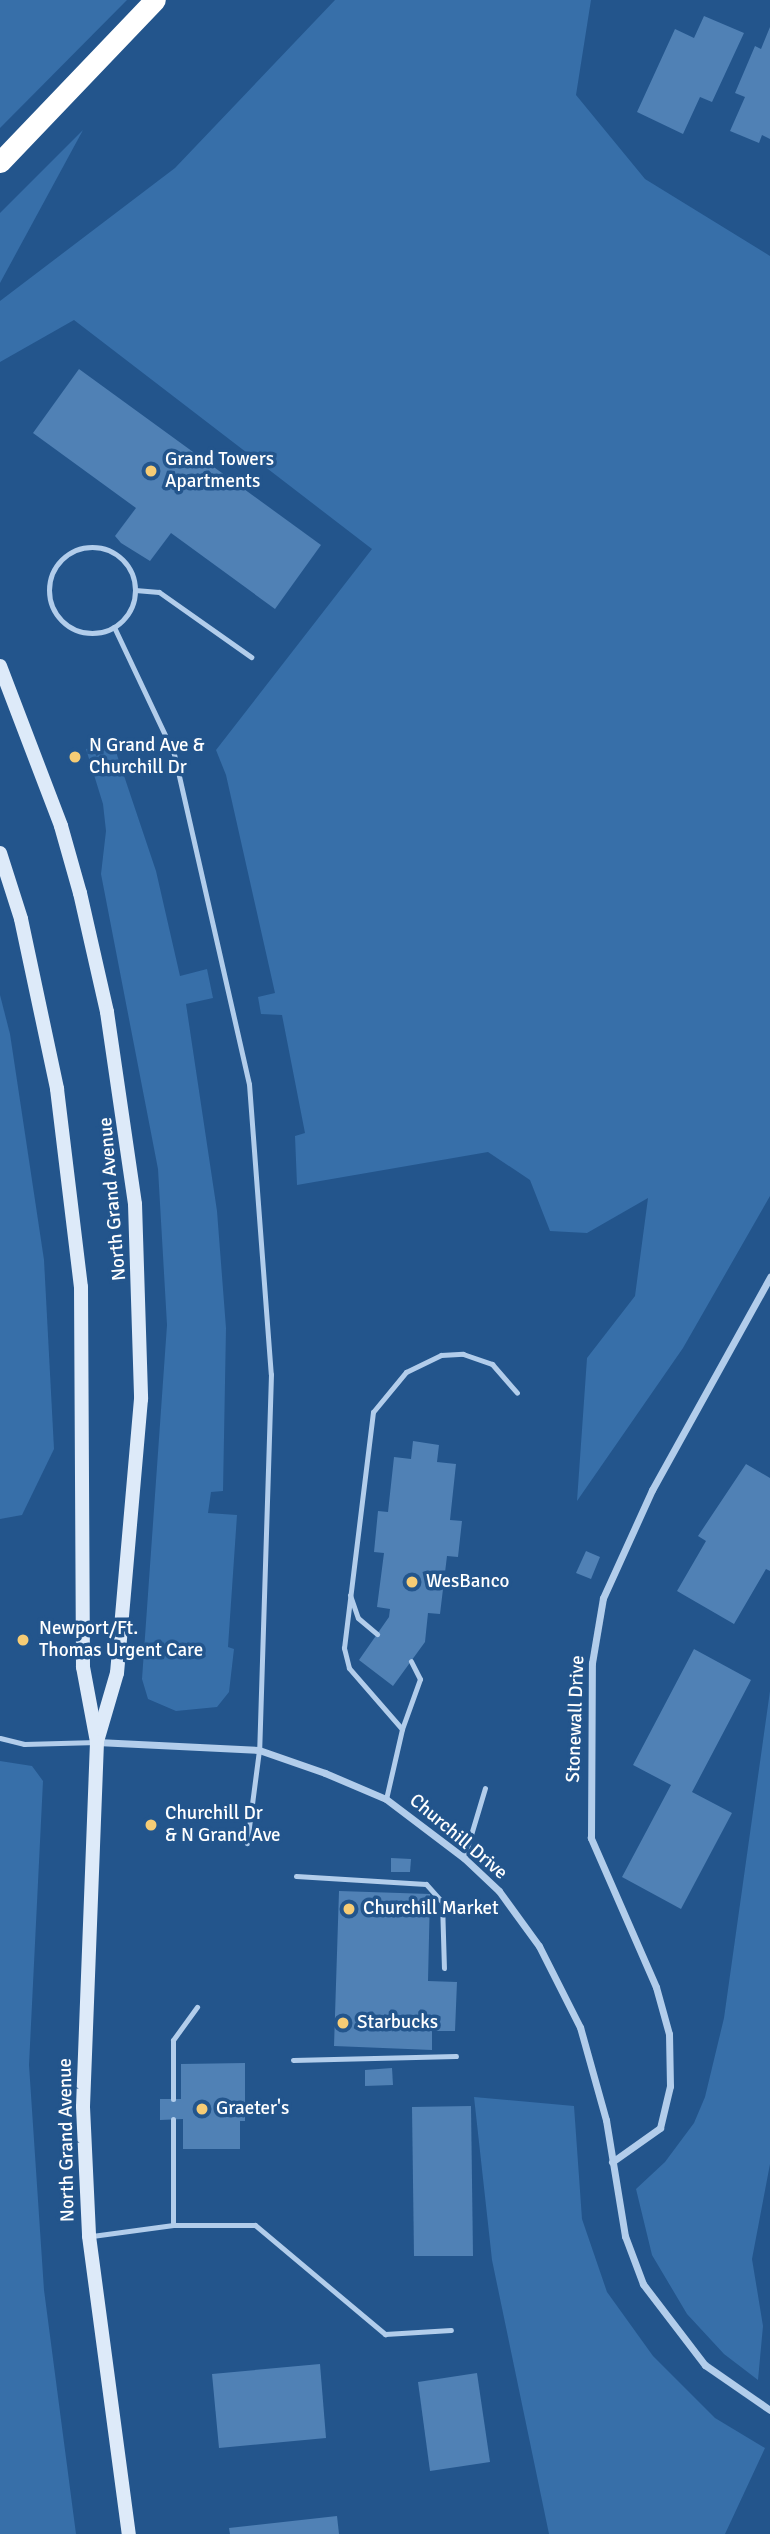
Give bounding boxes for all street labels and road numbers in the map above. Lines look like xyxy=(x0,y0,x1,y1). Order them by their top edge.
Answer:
street label: North Grand Avenue xyxy=(94,1116,132,1282)
street label: Stonewall Drive xyxy=(562,1655,590,1783)
street label: Churchill Drive xyxy=(404,1789,512,1885)
street label: North Grand Avenue xyxy=(54,2058,80,2222)

